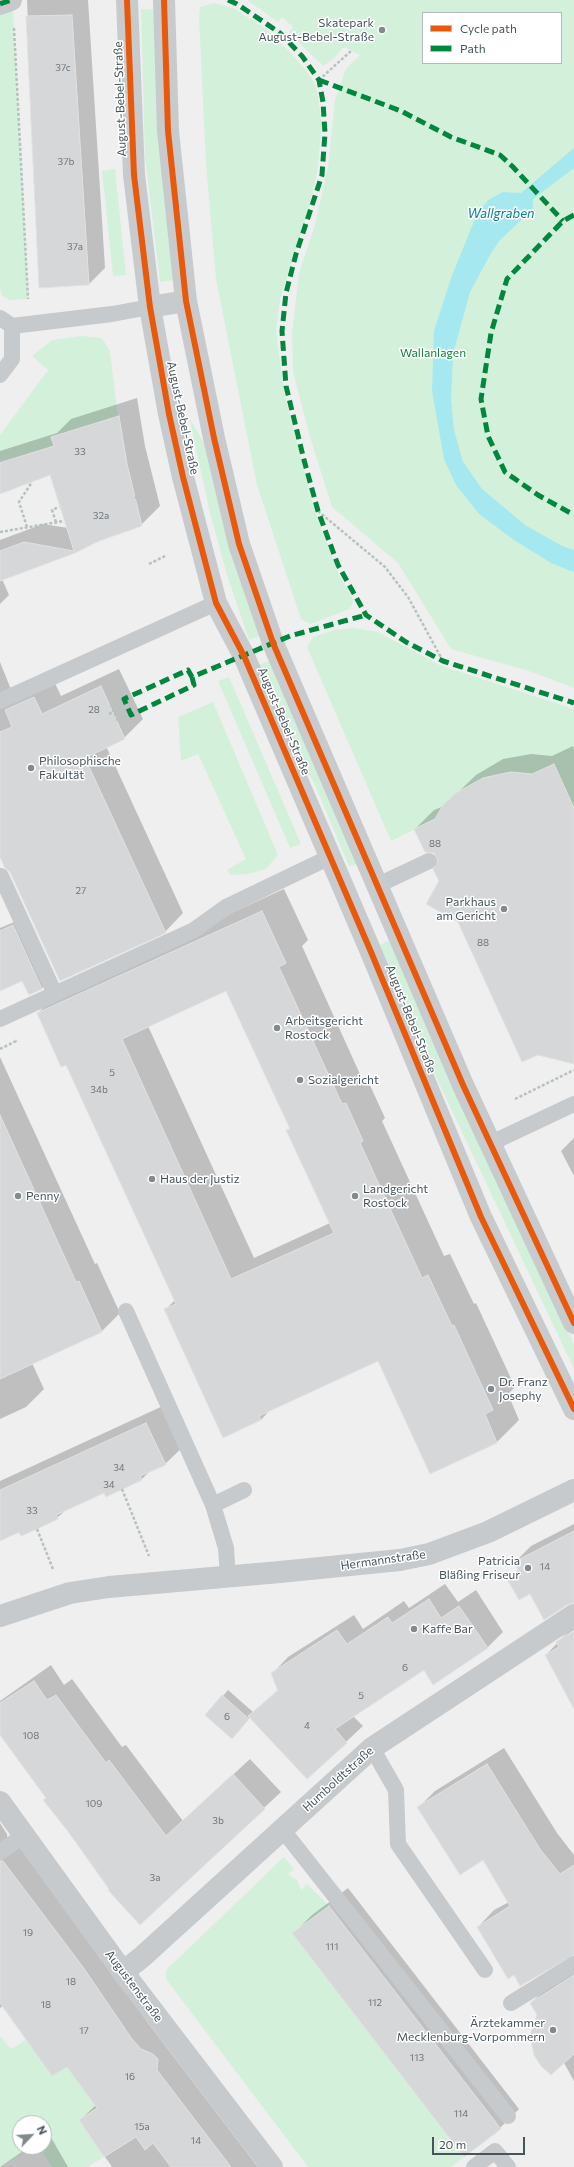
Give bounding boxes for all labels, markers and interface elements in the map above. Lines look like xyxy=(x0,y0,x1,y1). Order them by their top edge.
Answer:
legend xyxy=(422,12,562,64)
place label: Skatepark August-Bebel-Straße xyxy=(259,16,374,44)
text: Cycle path xyxy=(460,21,517,35)
marker: Skatepark August-Bebel-Straße xyxy=(377,25,387,35)
street label: August-Bebel-Straße xyxy=(111,41,129,157)
text: Path xyxy=(460,41,486,55)
house number: 37c xyxy=(55,62,71,74)
house number: 37b xyxy=(58,156,74,168)
water label: Wallgraben xyxy=(468,206,534,222)
house number: 37a xyxy=(67,241,83,253)
park label: Wallanlagen xyxy=(400,346,466,360)
street label: August-Bebel-Straße xyxy=(164,360,202,476)
house number: 33 xyxy=(74,446,86,458)
house number: 32a xyxy=(93,510,109,522)
street label: August-Bebel-Straße xyxy=(255,665,313,777)
house number: 28 xyxy=(88,704,100,716)
place label: Philosophische Fakultät xyxy=(39,754,121,782)
marker: Philosophische Fakultät xyxy=(26,763,36,773)
house number: 88 xyxy=(429,838,441,850)
house number: 27 xyxy=(76,885,86,897)
place label: Parkhaus am Gericht xyxy=(436,895,496,923)
marker: Parkhaus am Gericht xyxy=(499,904,509,914)
house number: 88 xyxy=(477,937,489,949)
street label: August-Bebel-Straße xyxy=(383,963,439,1075)
place label: Arbeitsgericht Rostock xyxy=(285,1014,363,1042)
marker: Arbeitsgericht Rostock xyxy=(272,1023,282,1033)
house number: 5 xyxy=(109,1067,115,1079)
place label: Sozialgericht xyxy=(308,1073,379,1087)
marker: Sozialgericht xyxy=(295,1075,305,1085)
house number: 34b xyxy=(90,1084,108,1096)
place label: Haus der Justiz xyxy=(160,1172,240,1186)
marker: Haus der Justiz xyxy=(147,1174,157,1184)
place label: Landgericht Rostock xyxy=(363,1182,428,1210)
place label: Penny xyxy=(26,1189,59,1203)
marker: Penny xyxy=(13,1191,23,1201)
marker: Landgericht Rostock xyxy=(350,1191,360,1201)
place label: Dr. Franz Josephy xyxy=(499,1375,548,1403)
marker: Dr. Franz Josephy xyxy=(486,1384,496,1394)
house number: 34 xyxy=(113,1462,125,1474)
house number: 34 xyxy=(103,1479,115,1491)
house number: 33 xyxy=(26,1505,38,1517)
street label: Hermannstraße xyxy=(340,1547,426,1573)
place label: Patricia Bläßing Friseur xyxy=(439,1554,520,1582)
house number: 14 xyxy=(540,1561,550,1573)
marker: Patricia Bläßing Friseur xyxy=(523,1563,533,1573)
place label: Kaffe Bar xyxy=(422,1622,473,1636)
marker: Kaffe Bar xyxy=(409,1624,419,1634)
house number: 6 xyxy=(402,1662,408,1674)
house number: 5 xyxy=(358,1690,364,1702)
house number: 6 xyxy=(224,1711,230,1723)
house number: 4 xyxy=(304,1720,310,1732)
house number: 108 xyxy=(23,1730,39,1742)
street label: Humboldtstraße xyxy=(300,1743,376,1815)
house number: 109 xyxy=(86,1798,102,1810)
house number: 3b xyxy=(212,1815,224,1827)
house number: 3a xyxy=(150,1872,160,1884)
house number: 19 xyxy=(23,1927,33,1939)
house number: 111 xyxy=(326,1941,338,1953)
street label: Augustenstraße xyxy=(102,1947,166,2025)
house number: 18 xyxy=(66,1976,76,1988)
house number: 112 xyxy=(368,1997,382,2009)
house number: 18 xyxy=(41,1999,51,2011)
place label: Ärztekammer Mecklenburg-Vorpommern xyxy=(397,2016,545,2044)
house number: 17 xyxy=(79,2025,89,2037)
marker: Ärztekammer Mecklenburg-Vorpommern xyxy=(548,2025,558,2035)
house number: 113 xyxy=(410,2052,424,2064)
house number: 16 xyxy=(125,2071,135,2083)
house number: 114 xyxy=(454,2108,468,2120)
north arrow xyxy=(12,2115,52,2155)
house number: 15a xyxy=(134,2121,150,2133)
text: N xyxy=(35,2124,50,2137)
scale bar xyxy=(434,2129,527,2155)
house number: 14 xyxy=(191,2135,201,2147)
text: 20 m xyxy=(439,2137,466,2151)

